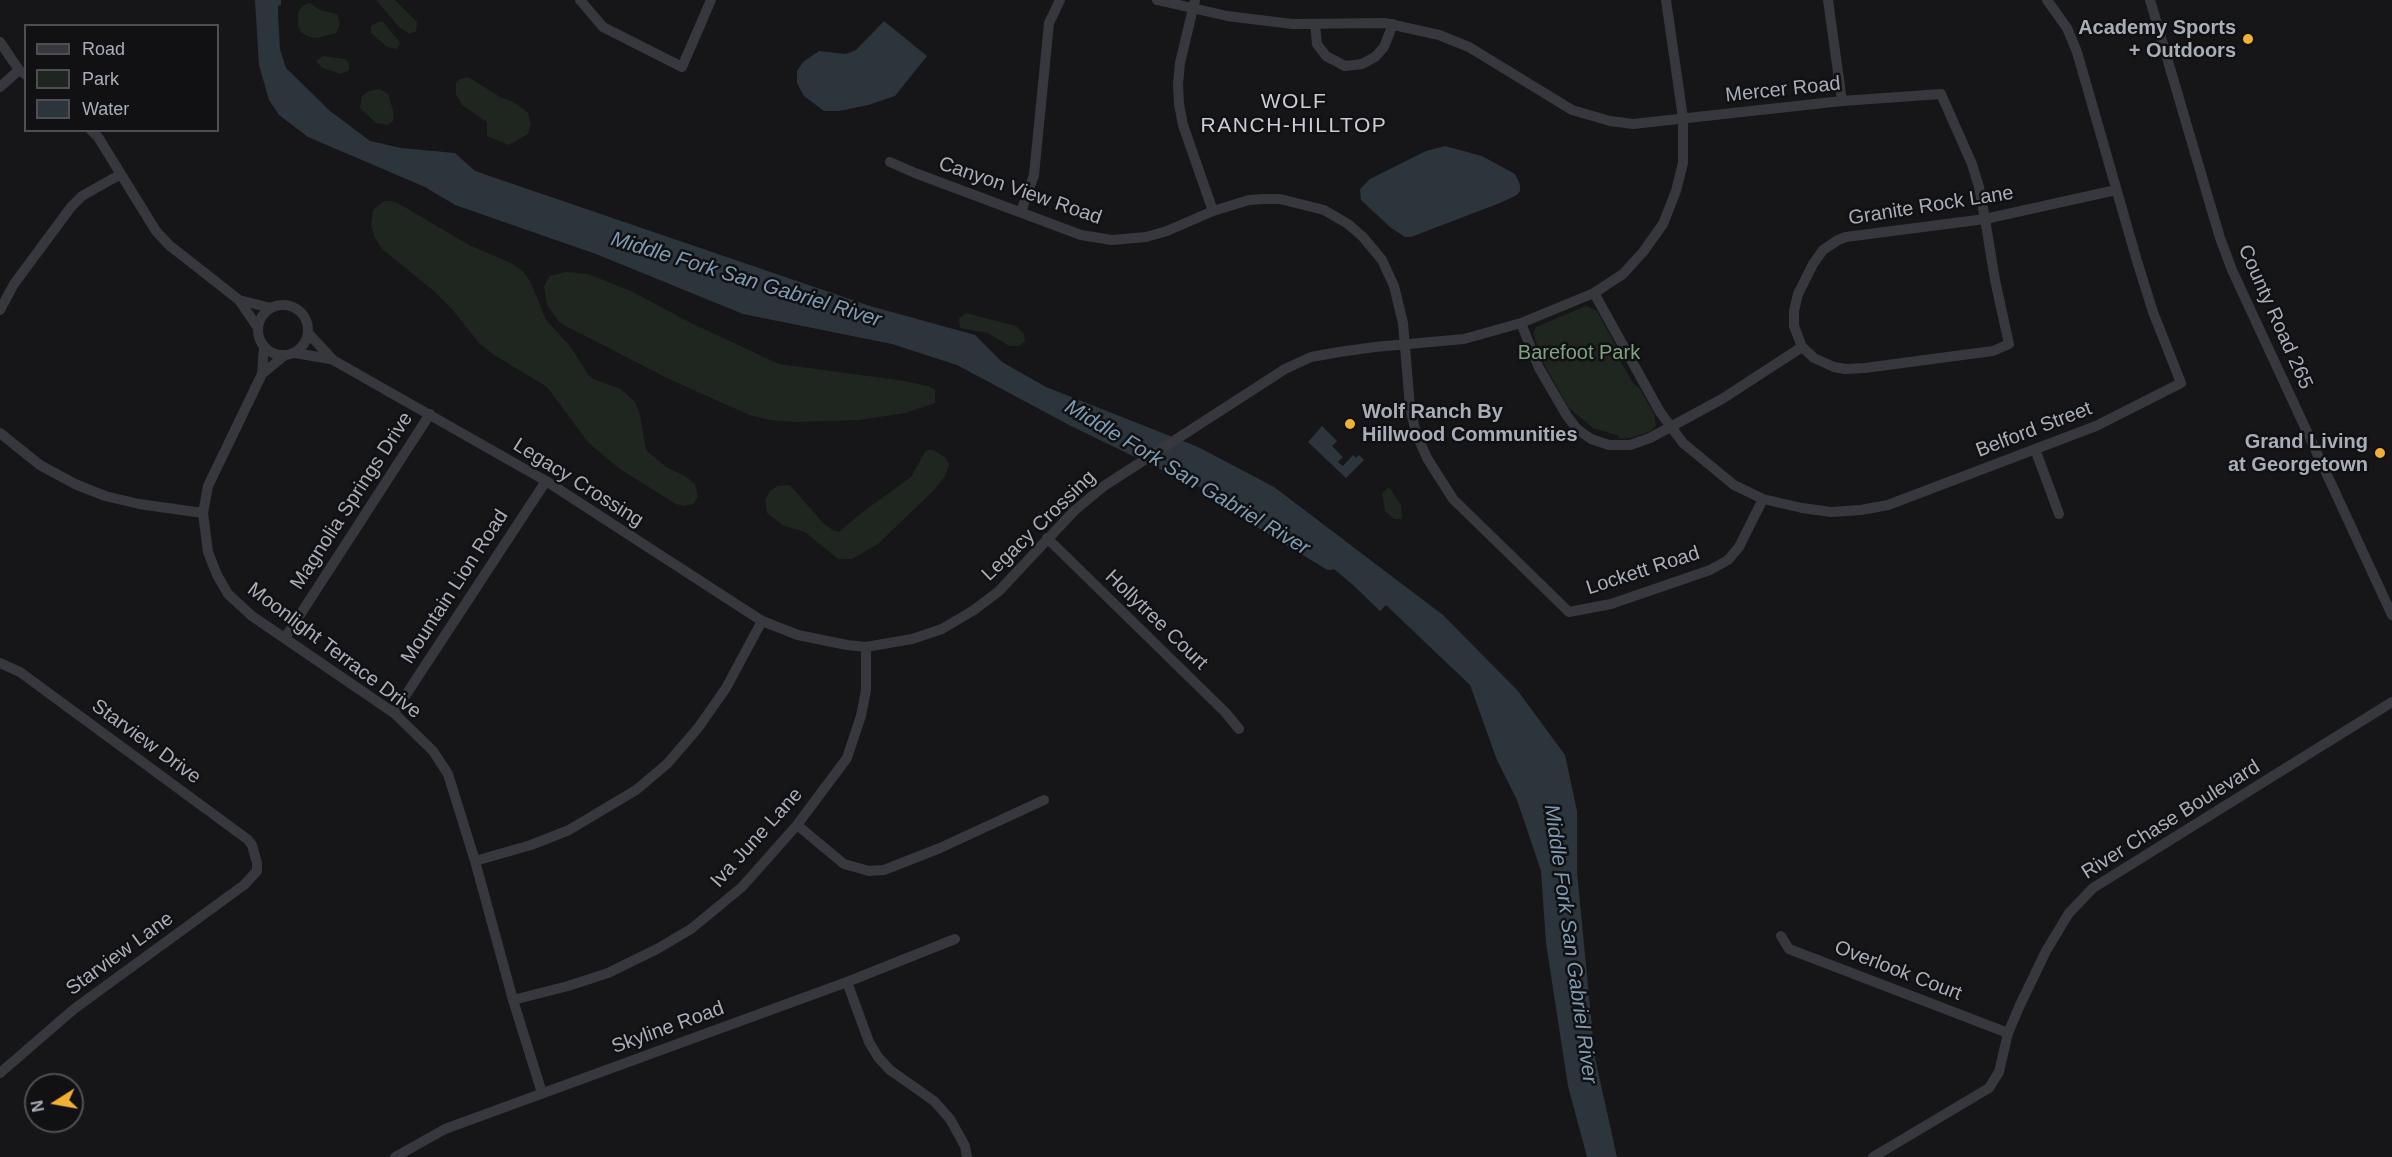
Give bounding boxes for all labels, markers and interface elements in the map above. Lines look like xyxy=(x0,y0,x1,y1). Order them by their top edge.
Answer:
place label: Academy Sports + Outdoors xyxy=(2078,16,2236,63)
legend xyxy=(24,24,219,132)
marker: Academy Sports + Outdoors xyxy=(2241,32,2255,46)
text: Road xyxy=(82,39,125,59)
text: Park xyxy=(82,69,119,89)
street label: Mercer Road xyxy=(1724,72,1842,108)
district label: WOLF RANCH-HILLTOP xyxy=(1201,89,1387,139)
text: Water xyxy=(82,99,129,119)
street label: Canyon View Road xyxy=(935,152,1105,230)
street label: Granite Rock Lane xyxy=(1847,181,2015,231)
water label: Middle Fork San Gabriel River xyxy=(608,227,884,333)
street label: County Road 265 xyxy=(2232,241,2318,393)
park label: Barefoot Park xyxy=(1518,341,1640,365)
water label: Middle Fork San Gabriel River xyxy=(1060,395,1314,561)
street label: Belford Street xyxy=(1973,397,2095,463)
place label: Wolf Ranch By Hillwood Communities xyxy=(1362,400,1578,447)
street label: Magnolia Springs Drive xyxy=(286,408,418,594)
marker: Wolf Ranch By Hillwood Communities xyxy=(1343,417,1357,431)
place label: Grand Living at Georgetown xyxy=(2228,430,2368,477)
street label: Legacy Crossing xyxy=(508,433,648,533)
marker: Grand Living at Georgetown xyxy=(2373,446,2387,460)
street label: Legacy Crossing xyxy=(977,466,1101,586)
street label: Mountain Lion Road xyxy=(396,505,514,669)
street label: Lockett Road xyxy=(1583,541,1703,601)
street label: Hollytree Court xyxy=(1100,565,1212,675)
street label: Moonlight Terrace Drive xyxy=(242,578,426,724)
street label: Starview Drive xyxy=(87,694,205,790)
street label: River Chase Boulevard xyxy=(2077,755,2265,885)
street label: Iva June Lane xyxy=(706,783,808,893)
water label: Middle Fork San Gabriel River xyxy=(1538,803,1602,1085)
street label: Starview Lane xyxy=(62,907,178,1001)
street label: Overlook Court xyxy=(1831,936,1965,1006)
street label: Skyline Road xyxy=(609,997,727,1059)
north arrow xyxy=(24,1073,84,1133)
text: N xyxy=(28,1099,47,1113)

